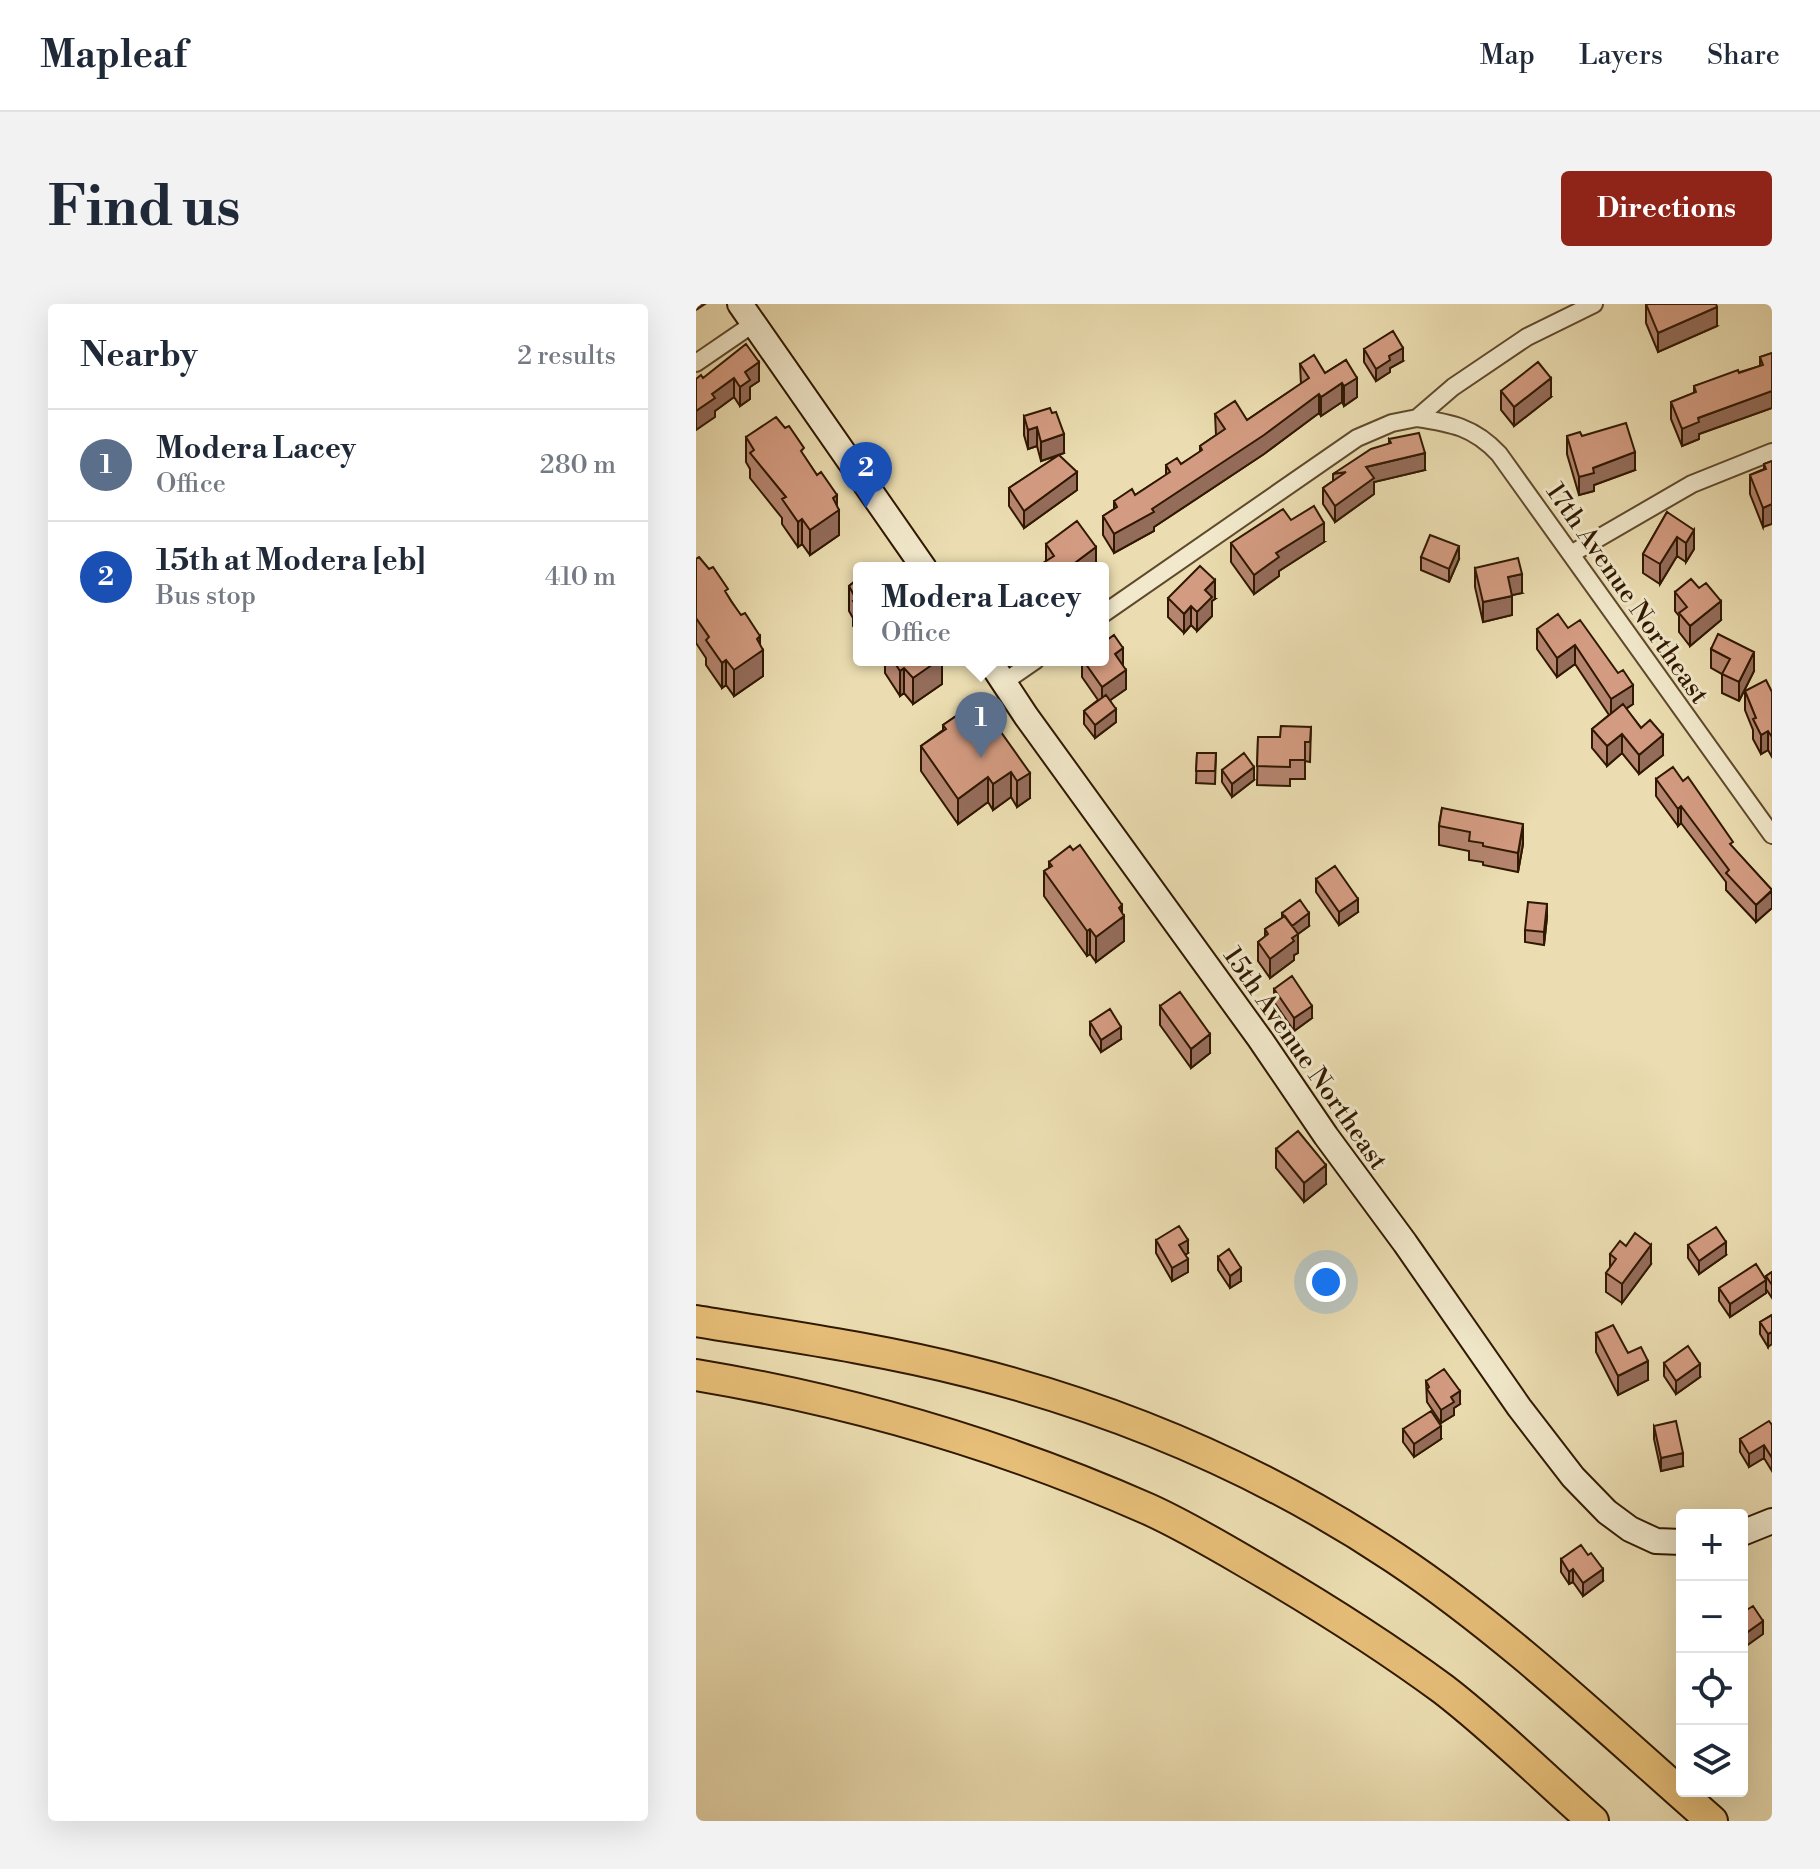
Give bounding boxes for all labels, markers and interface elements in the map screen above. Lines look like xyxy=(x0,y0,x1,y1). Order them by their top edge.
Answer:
text: Mapleaf xyxy=(40,32,187,79)
text: Map xyxy=(1480,38,1535,73)
text: Layers xyxy=(1579,38,1663,73)
text: Share xyxy=(1707,38,1780,73)
button: Directions xyxy=(1561,171,1772,246)
text: Find us xyxy=(48,173,241,243)
text: Nearby xyxy=(80,335,198,377)
text: 2 results xyxy=(517,340,616,372)
text: Modera Lacey xyxy=(156,430,356,468)
pin: 2 xyxy=(840,442,892,508)
text: 1 xyxy=(100,449,112,481)
text: 280 m xyxy=(540,449,616,481)
text: Office xyxy=(156,468,226,500)
street label: 17th Avenue Northeast xyxy=(1539,477,1715,710)
text: 15th at Modera [eb] xyxy=(156,542,426,580)
text: 2 xyxy=(98,561,114,593)
text: 410 m xyxy=(545,561,616,593)
popup xyxy=(853,562,1109,666)
text: Modera Lacey xyxy=(881,579,1081,617)
text: Bus stop xyxy=(156,580,256,612)
text: Office xyxy=(881,617,951,649)
pin: 1 xyxy=(955,692,1007,758)
street label: 15th Avenue Northeast xyxy=(1216,941,1394,1176)
your location xyxy=(1306,1262,1346,1302)
map controls xyxy=(1676,1509,1748,1797)
button: + xyxy=(1676,1509,1748,1581)
button: − xyxy=(1676,1581,1748,1653)
button: locate xyxy=(1676,1653,1748,1725)
button: layers xyxy=(1676,1725,1748,1797)

